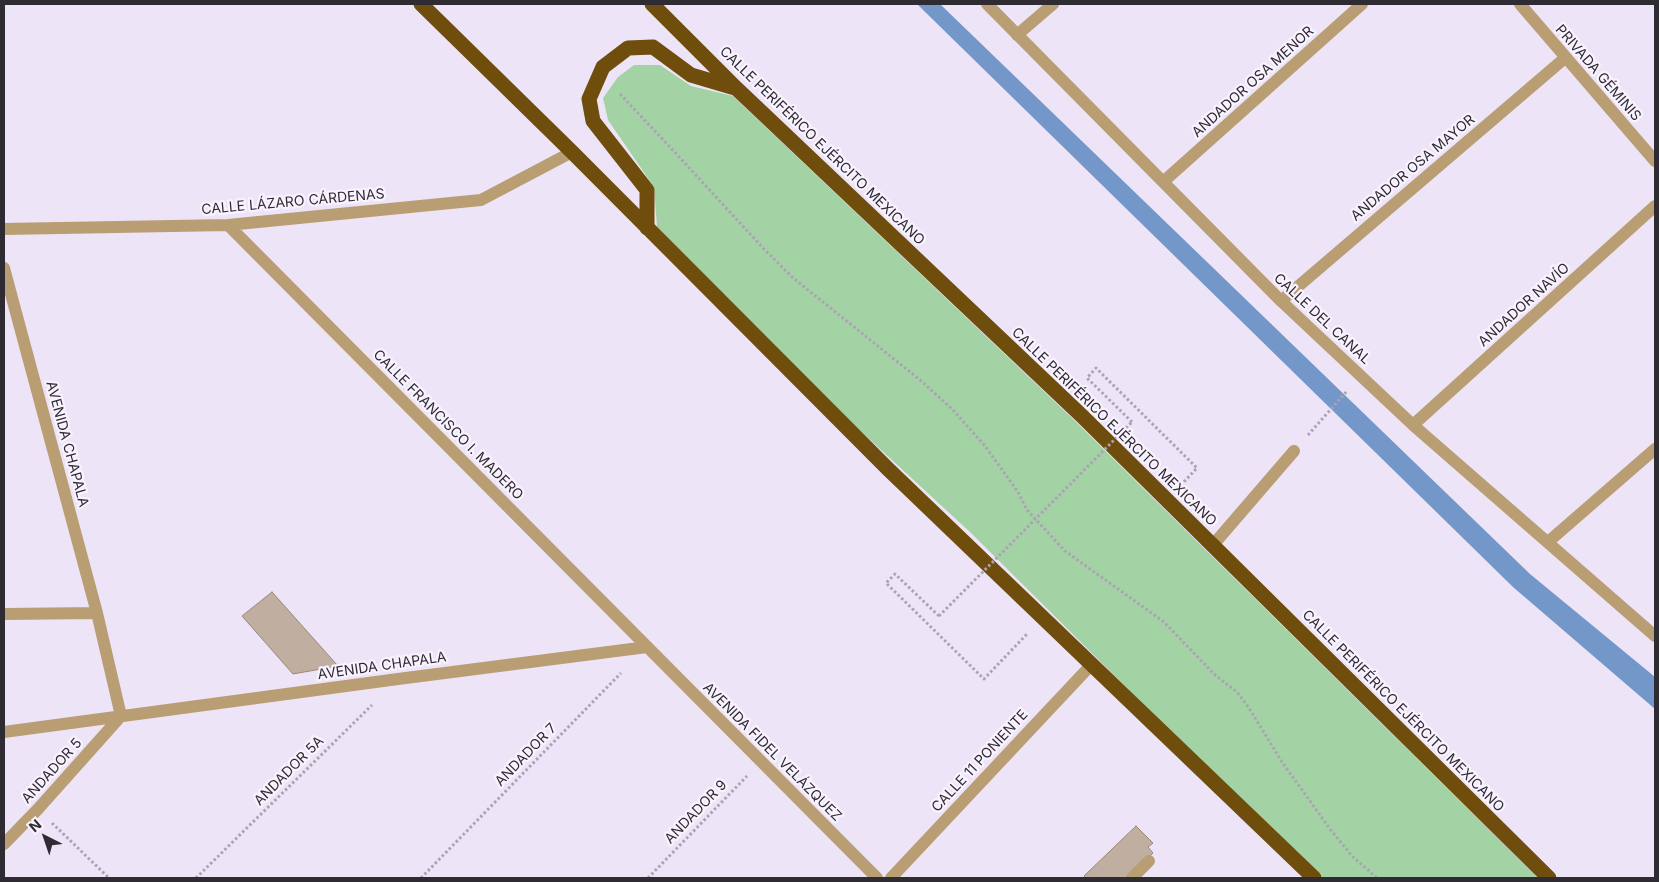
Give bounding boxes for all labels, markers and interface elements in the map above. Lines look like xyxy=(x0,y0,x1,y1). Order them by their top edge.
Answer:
street label: PRIVADA GÉMINIS xyxy=(1552,22,1644,124)
street label: ANDADOR OSA MENOR xyxy=(1189,23,1317,141)
street label: CALLE PERIFÉRICO EJÉRCITO MEXICANO xyxy=(716,43,928,249)
street label: ANDADOR OSA MAYOR xyxy=(1348,111,1478,225)
street label: CALLE LÁZARO CÁRDENAS xyxy=(201,186,385,218)
street label: ANDADOR NAVÍO xyxy=(1475,260,1573,350)
street label: CALLE DEL CANAL xyxy=(1270,270,1374,368)
street label: CALLE PERIFÉRICO EJÉRCITO MEXICANO xyxy=(1008,324,1220,530)
street label: CALLE FRANCISCO I. MADERO xyxy=(369,346,527,504)
street label: AVENIDA CHAPALA xyxy=(42,379,92,509)
street label: CALLE PERIFÉRICO EJÉRCITO MEXICANO xyxy=(1299,607,1507,815)
street label: AVENIDA CHAPALA xyxy=(317,649,447,683)
street label: AVENIDA FIDEL VELÁZQUEZ xyxy=(699,679,845,825)
street label: CALLE 11 PONIENTE xyxy=(928,706,1032,816)
street label: ANDADOR 7 xyxy=(492,720,560,790)
street label: ANDADOR 5A xyxy=(251,733,327,809)
street label: ANDADOR 5 xyxy=(18,735,86,807)
street label: ANDADOR 9 xyxy=(662,777,730,847)
north arrow xyxy=(20,812,70,862)
text: N xyxy=(25,815,44,835)

